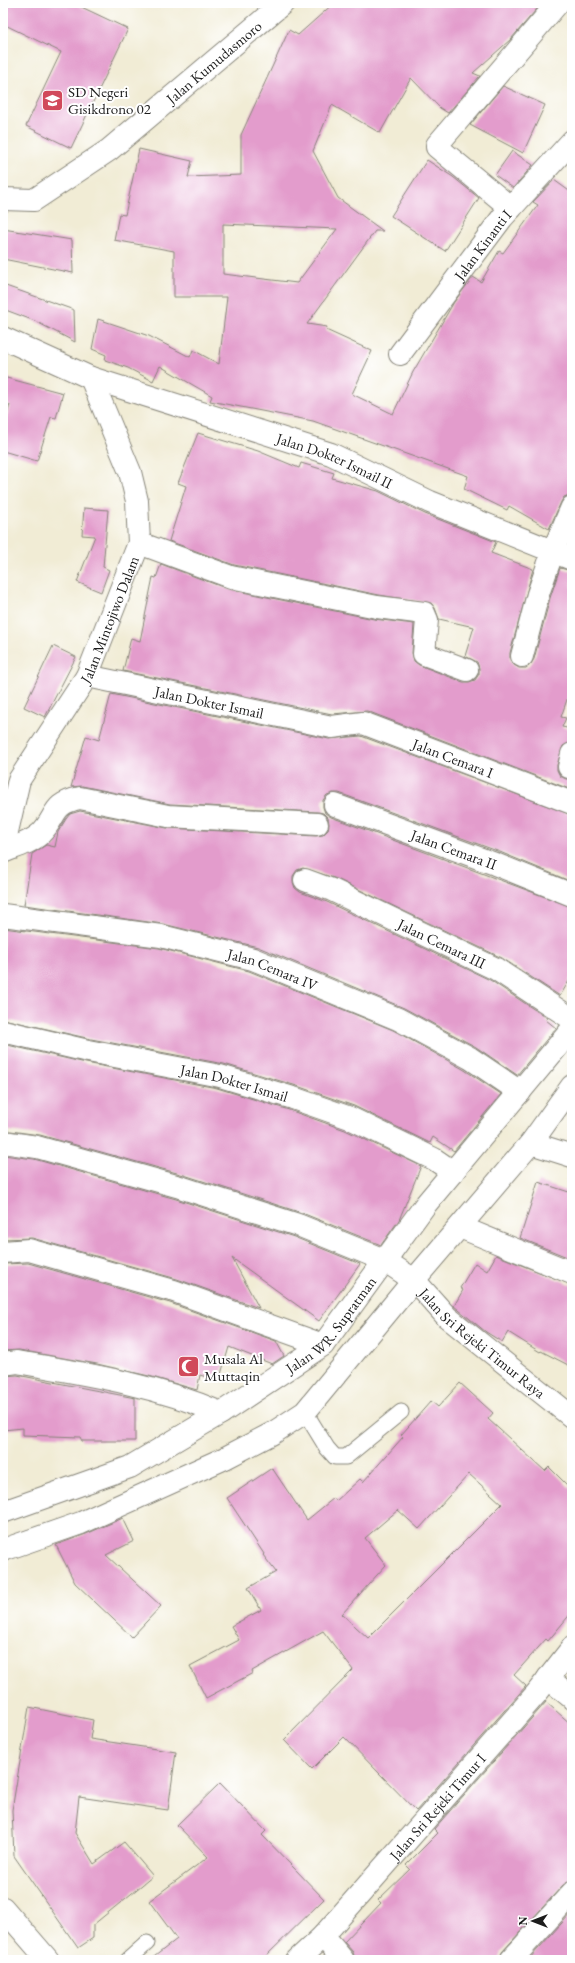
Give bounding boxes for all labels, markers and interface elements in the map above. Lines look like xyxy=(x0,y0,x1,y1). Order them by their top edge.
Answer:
street label: Jalan Kumudasmoro xyxy=(160,16,265,109)
place label: SD Negeri Gisikdrono 02 xyxy=(68,82,152,118)
school or university icon: SD Negeri Gisikdrono 02 xyxy=(40,87,66,113)
street label: Jalan Kinanti I xyxy=(448,205,515,285)
street label: Jalan Dokter Ismail II xyxy=(272,427,396,492)
street label: Jalan Mintojiwo Dalam xyxy=(74,553,143,688)
street label: Jalan Dokter Ismail xyxy=(151,680,266,722)
street label: Jalan Cemara I xyxy=(408,733,496,782)
street label: Jalan Cemara II xyxy=(407,824,500,873)
street label: Jalan Cemara III xyxy=(393,913,489,972)
street label: Jalan Cemara IV xyxy=(224,943,322,995)
street label: Jalan Dokter Ismail xyxy=(177,1059,291,1106)
street label: Jalan WR. Supratman xyxy=(280,1272,380,1378)
street label: Jalan Sri Rejeki Timur Raya xyxy=(414,1282,550,1402)
place label: Musala Al Muttaqin xyxy=(204,1349,263,1385)
mosque icon: Musala Al Muttaqin xyxy=(175,1354,201,1380)
street label: Jalan Sri Rejeki Timur I xyxy=(384,1749,489,1865)
north arrow xyxy=(513,1901,553,1941)
text: N xyxy=(516,1916,530,1925)

